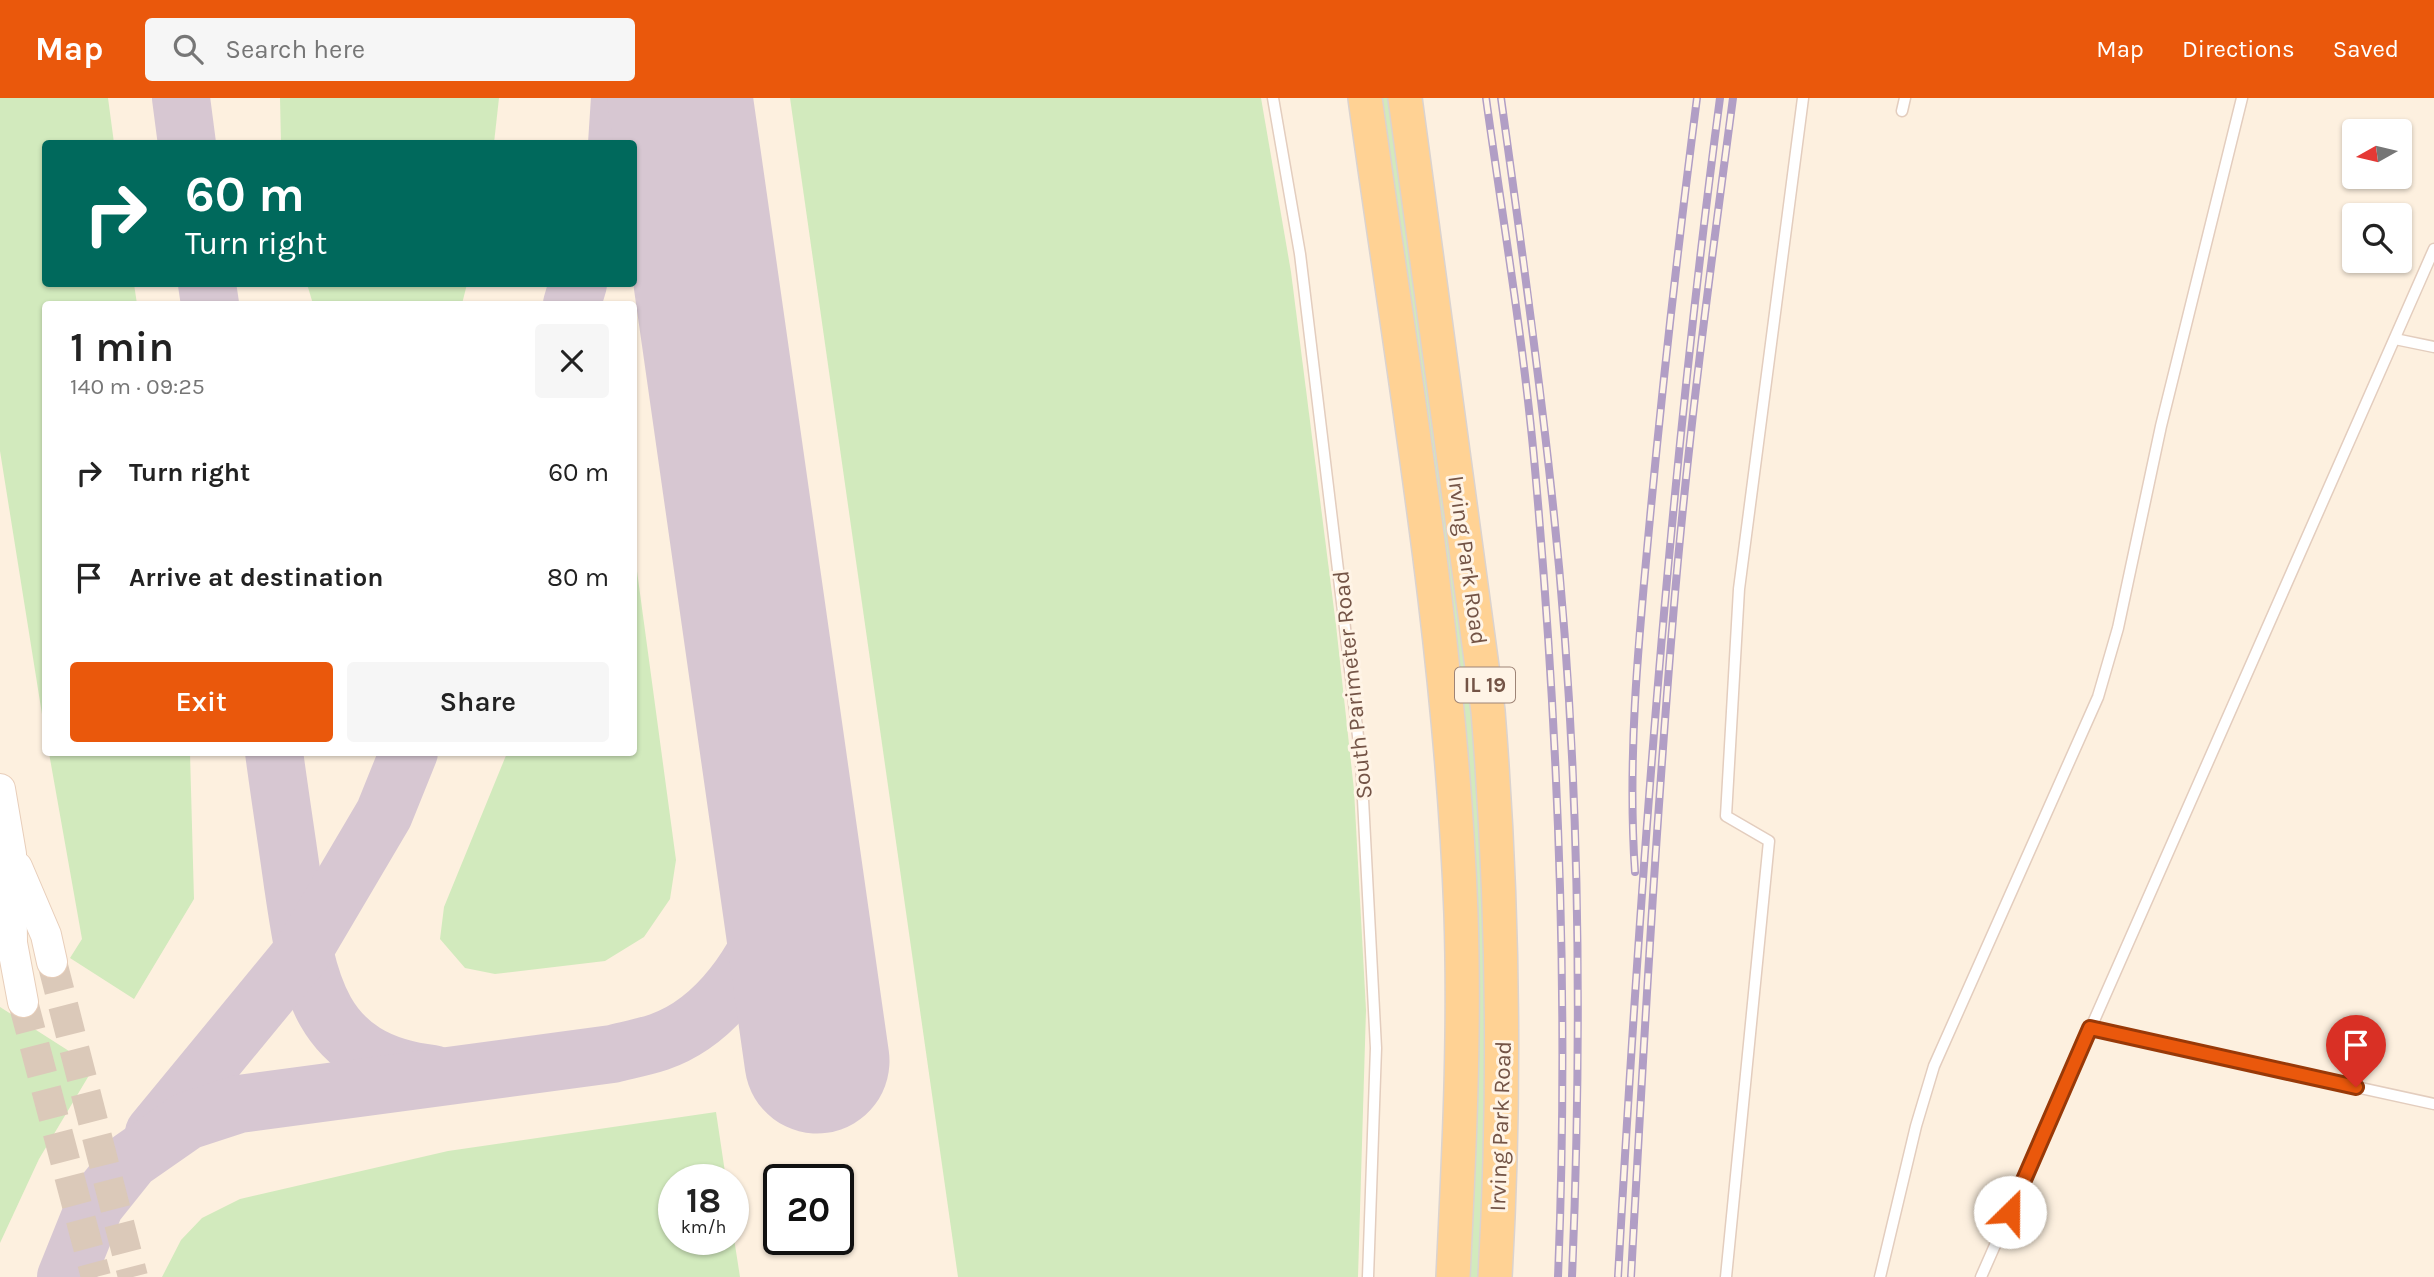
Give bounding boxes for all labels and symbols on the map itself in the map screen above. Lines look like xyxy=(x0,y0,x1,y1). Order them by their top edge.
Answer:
north arrow xyxy=(2342,119,2412,189)
street label: Irving Park Road xyxy=(1442,474,1493,646)
street label: South Parimeter Road xyxy=(1327,569,1378,800)
road number: IL 19 xyxy=(1455,668,1515,702)
pin xyxy=(2326,1015,2386,1087)
street label: Irving Park Road xyxy=(1484,1040,1517,1212)
speed limit sign: 20 xyxy=(763,1164,854,1255)
position arrow xyxy=(1973,1175,2047,1249)

